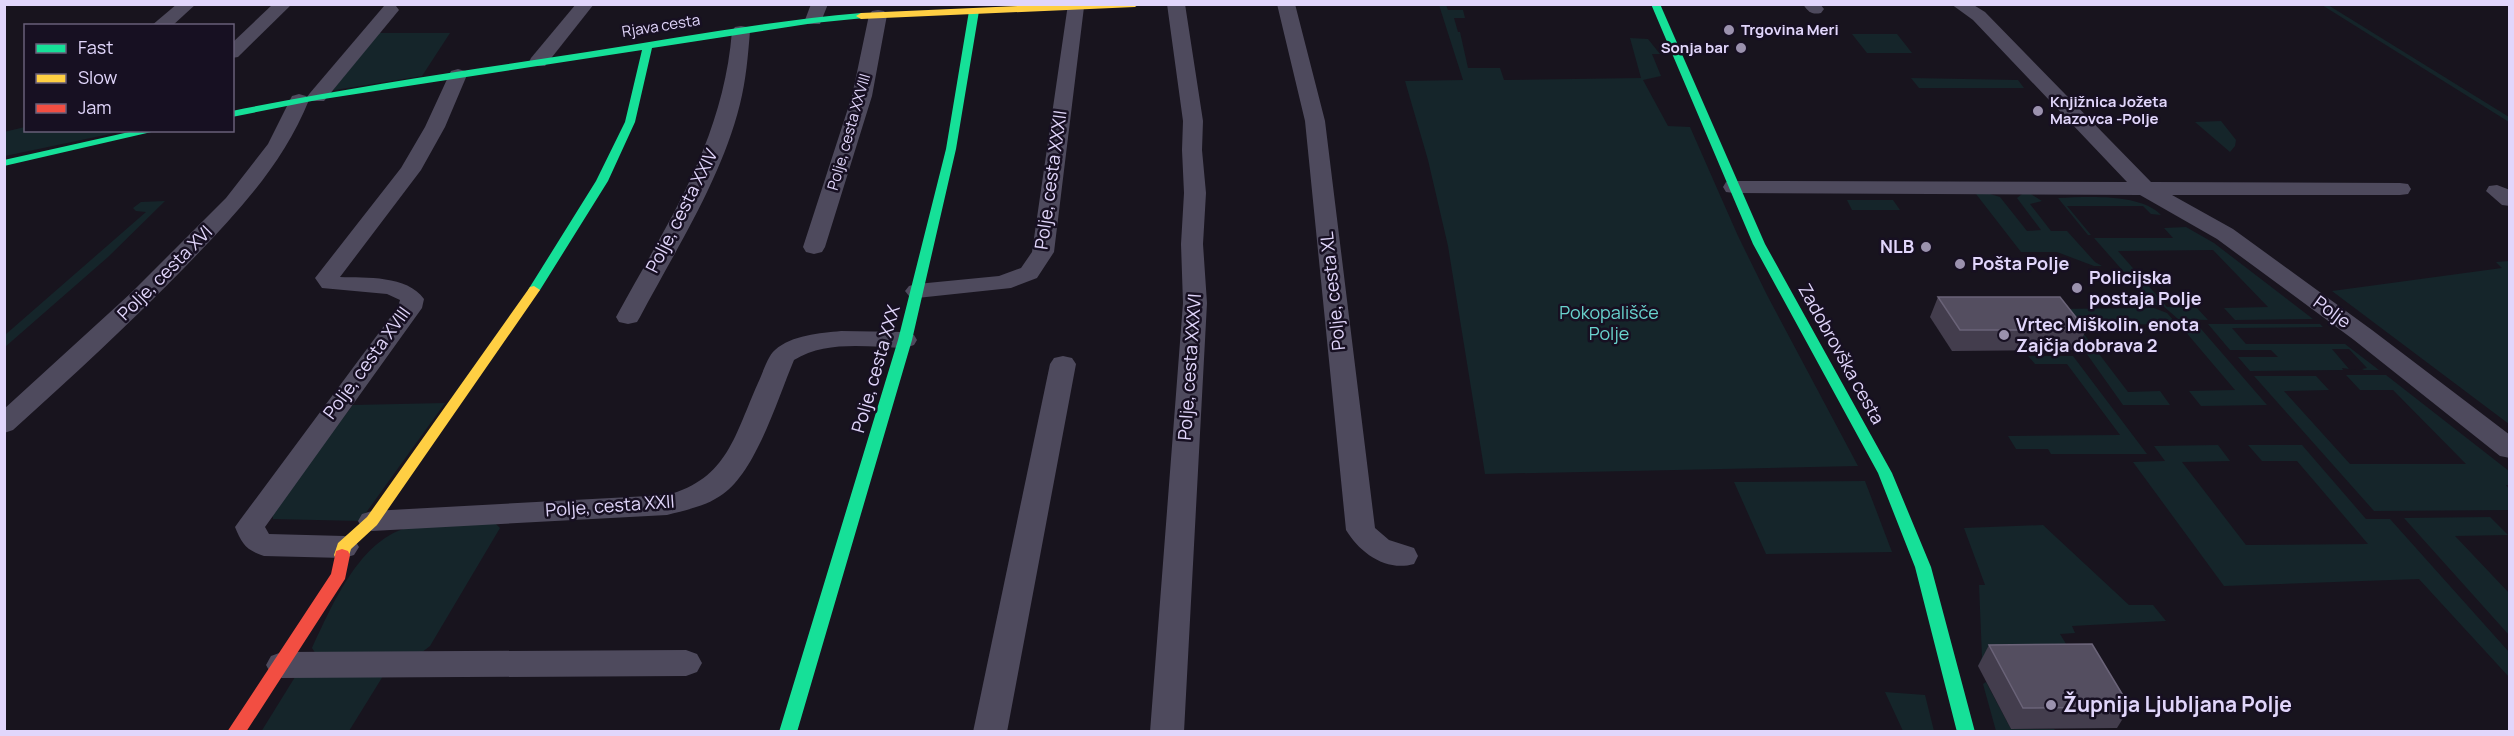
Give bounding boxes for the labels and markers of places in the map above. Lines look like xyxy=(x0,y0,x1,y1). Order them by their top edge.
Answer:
place label: Trgovina Meri xyxy=(1741,19,1839,40)
marker: Trgovina Meri xyxy=(1722,23,1736,37)
place label: Sonja bar xyxy=(1661,37,1729,58)
marker: Sonja bar xyxy=(1734,41,1748,55)
place label: Knjižnica Jožeta Mazovca -Polje xyxy=(2050,91,2167,129)
marker: Knjižnica Jožeta Mazovca -Polje xyxy=(2031,104,2045,118)
place label: NLB xyxy=(1880,234,1914,258)
marker: NLB xyxy=(1919,240,1933,254)
place label: Pošta Polje xyxy=(1972,251,2069,275)
marker: Pošta Polje xyxy=(1953,257,1967,271)
place label: Policijska postaja Polje xyxy=(2089,265,2202,310)
marker: Policijska postaja Polje xyxy=(2070,281,2084,295)
place label: Vrtec Miškolin, enota Zajčja dobrava 2 xyxy=(2016,312,2199,357)
marker: Vrtec Miškolin, enota Zajčja dobrava 2 xyxy=(1997,328,2011,342)
place label: Župnija Ljubljana Polje xyxy=(2063,690,2292,718)
marker: Župnija Ljubljana Polje xyxy=(2044,698,2058,712)

